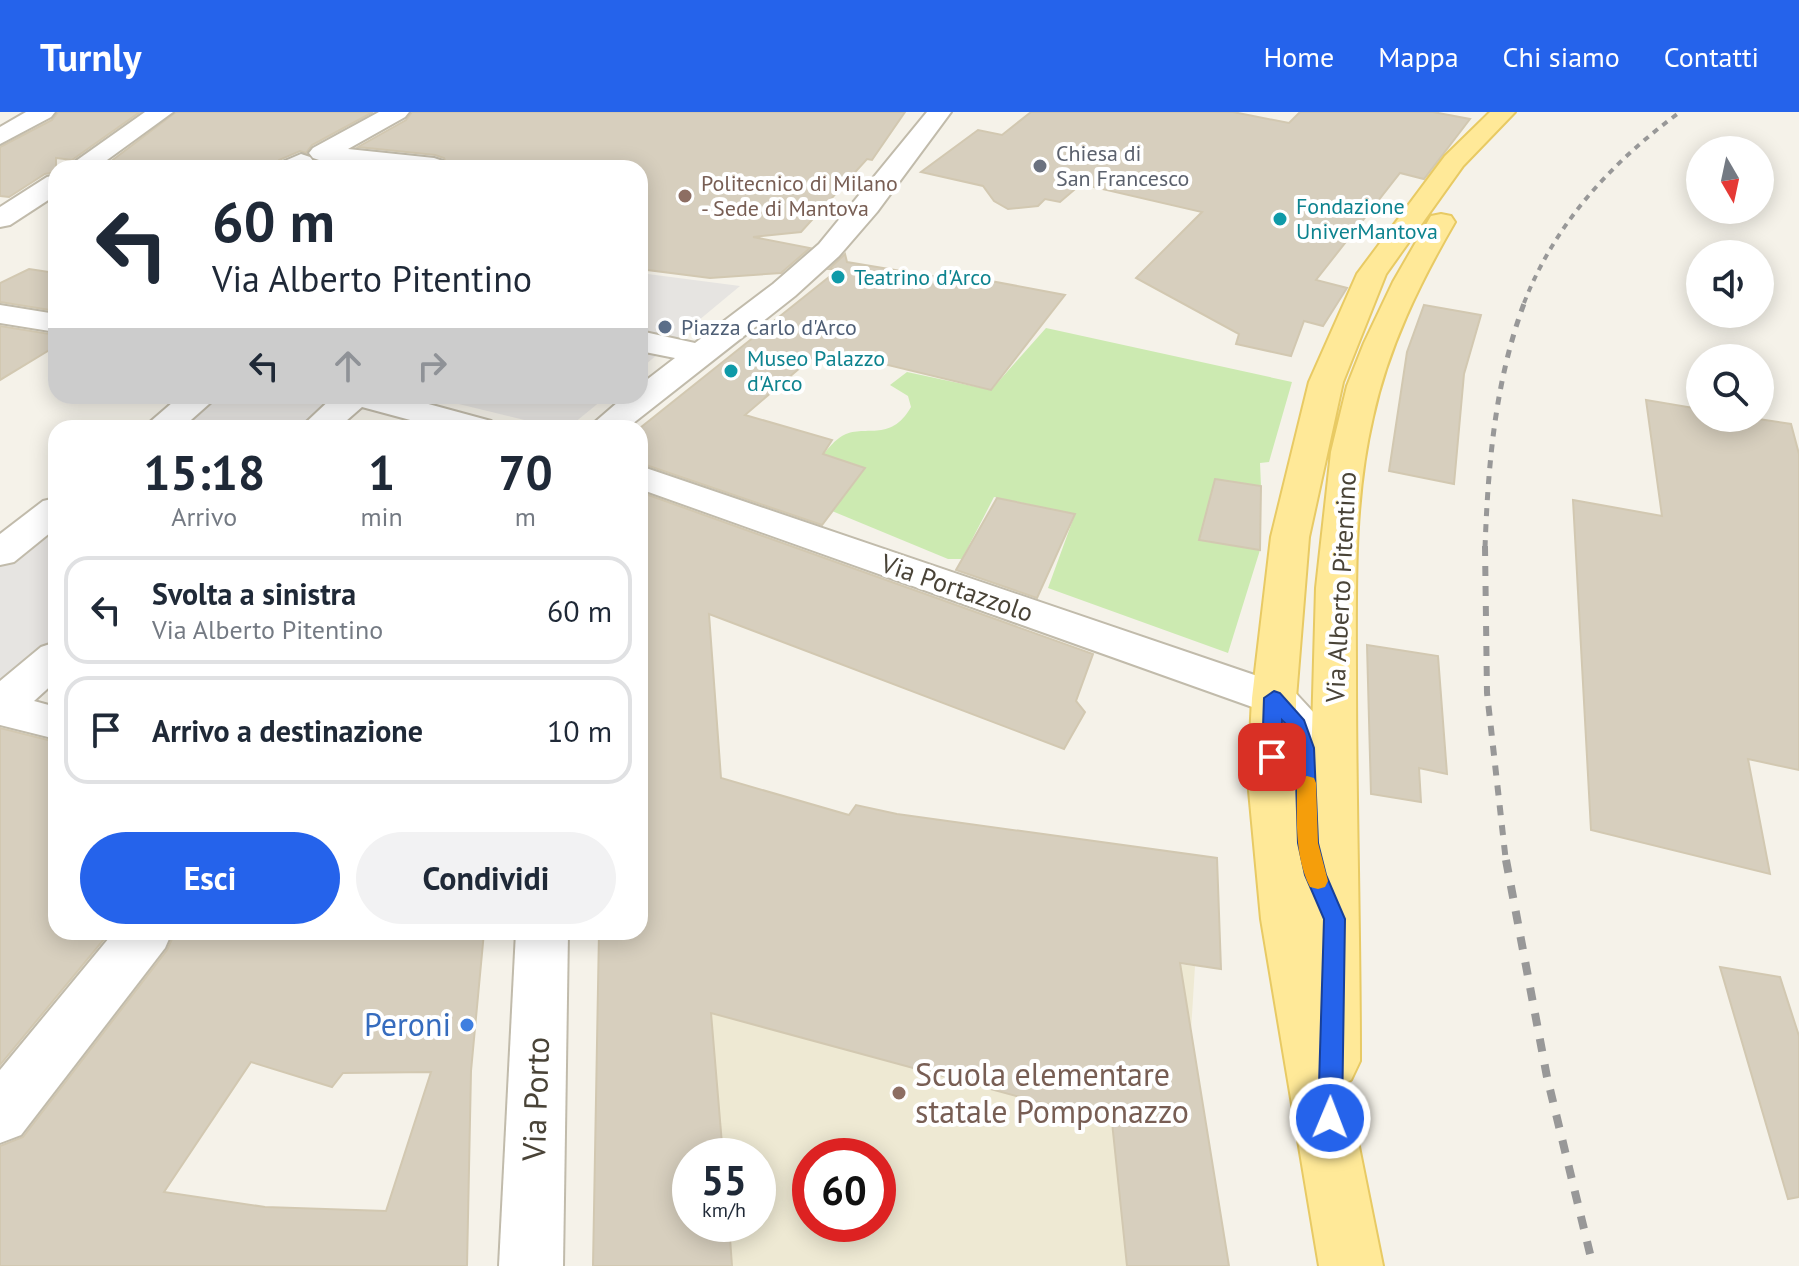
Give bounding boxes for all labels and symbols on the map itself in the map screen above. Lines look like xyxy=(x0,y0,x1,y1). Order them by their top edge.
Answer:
north arrow xyxy=(1686,136,1774,224)
place label: Chiesa di San Francesco xyxy=(1056,139,1189,192)
marker: Chiesa di San Francesco xyxy=(1031,157,1049,175)
place label: Politecnico di Milano - Sede di Mantova xyxy=(701,169,898,222)
marker: Politecnico di Milano - Sede di Mantova xyxy=(676,187,694,205)
place label: Fondazione UniverMantova xyxy=(1296,192,1438,245)
marker: Fondazione UniverMantova xyxy=(1271,210,1289,228)
place label: Teatrino d'Arco xyxy=(854,263,992,291)
marker: Teatrino d'Arco xyxy=(829,268,847,286)
place label: Piazza Carlo d'Arco xyxy=(681,313,857,341)
marker: Piazza Carlo d'Arco xyxy=(656,318,674,336)
place label: Museo Palazzo d'Arco xyxy=(747,344,885,397)
marker: Museo Palazzo d'Arco xyxy=(722,362,740,380)
street label: Via Alberto Pitentino xyxy=(1318,471,1363,704)
street label: Via Portazzolo xyxy=(876,546,1038,629)
pin xyxy=(1238,723,1306,791)
place label: Peroni xyxy=(364,1003,451,1045)
marker: Peroni xyxy=(458,1016,476,1034)
street label: Via Porto xyxy=(512,1036,558,1163)
place label: Scuola elementare statale Pomponazzo xyxy=(915,1053,1189,1132)
position arrow xyxy=(1288,1076,1372,1160)
marker: Scuola elementare statale Pomponazzo xyxy=(890,1084,908,1102)
speed limit sign: 60 xyxy=(792,1138,896,1242)

